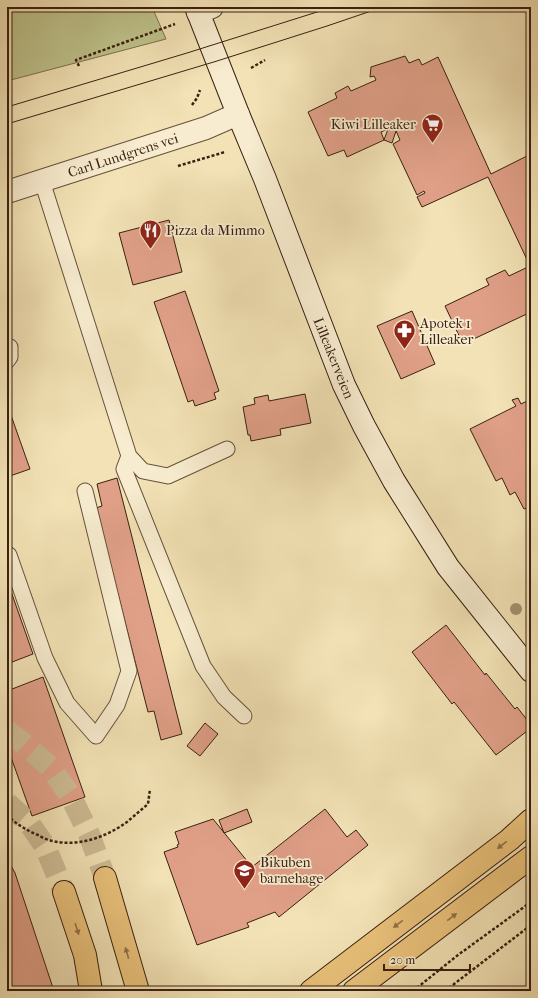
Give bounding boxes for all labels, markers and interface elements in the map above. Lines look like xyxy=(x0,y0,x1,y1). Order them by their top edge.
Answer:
supermarket icon: Kiwi Lilleaker xyxy=(419,111,445,144)
place label: Kiwi Lilleaker xyxy=(331,116,416,133)
street label: Carl Lundgrens vei xyxy=(66,130,181,181)
restaurant icon: Pizza da Mimmo xyxy=(138,217,164,250)
place label: Pizza da Mimmo xyxy=(166,222,265,239)
street label: Lilleakerveien xyxy=(310,315,358,401)
place label: Apotek 1 Lilleaker xyxy=(419,315,474,348)
pharmacy icon: Apotek 1 Lilleaker xyxy=(391,318,417,351)
one-way arrow xyxy=(496,841,507,850)
place label: Bikuben barnehage xyxy=(259,854,323,887)
school or university icon: Bikuben barnehage xyxy=(232,857,258,890)
one-way arrow xyxy=(446,912,457,921)
one-way arrow xyxy=(393,920,404,929)
one-way arrow xyxy=(74,923,80,935)
scale bar xyxy=(384,946,470,972)
one-way arrow xyxy=(124,947,130,959)
text: 20 m xyxy=(390,953,415,967)

